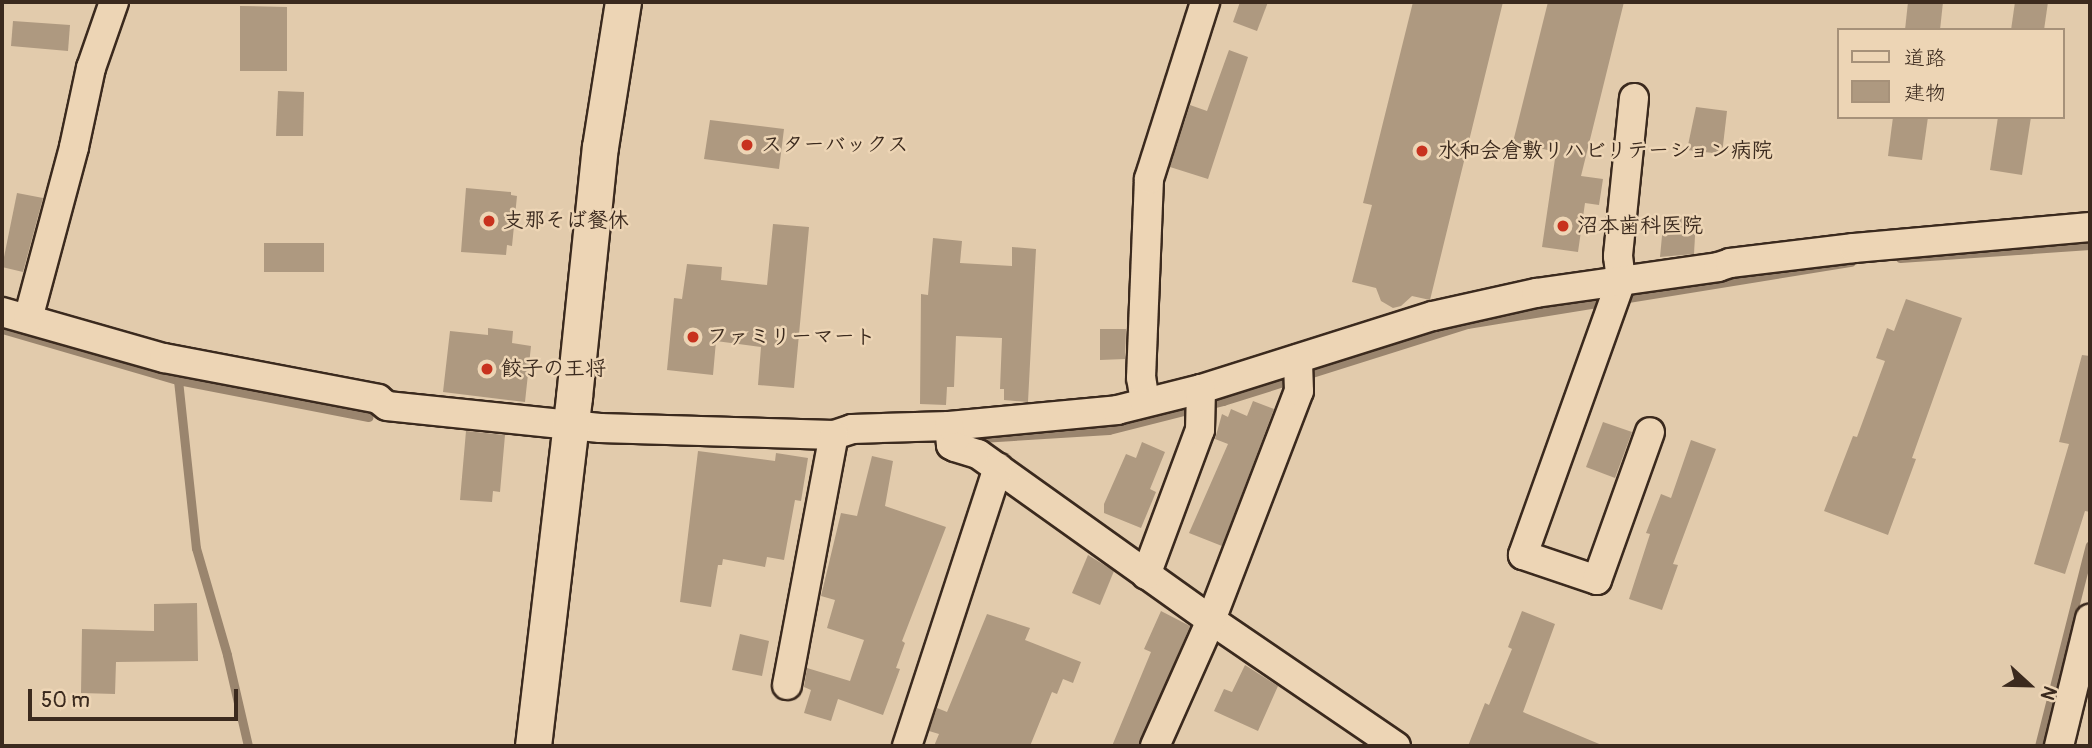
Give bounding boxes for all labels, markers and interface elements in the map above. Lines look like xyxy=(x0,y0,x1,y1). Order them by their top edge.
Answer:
legend xyxy=(1836,28,2064,119)
text: 道路 xyxy=(1904,45,1946,72)
text: 建物 xyxy=(1904,80,1946,107)
place label: スターバックス xyxy=(761,132,908,158)
marker: スターバックス xyxy=(739,137,755,153)
place label: 水和会倉敷リハビリテーション病院 xyxy=(1438,138,1774,164)
marker: 水和会倉敷リハビリテーション病院 xyxy=(1412,141,1432,161)
place label: 支那そば餐休 xyxy=(503,208,629,234)
marker: 支那そば餐休 xyxy=(481,213,497,229)
place label: 沼本歯科医院 xyxy=(1577,213,1703,239)
marker: 沼本歯科医院 xyxy=(1555,218,1571,234)
place label: ファミリーマート xyxy=(707,324,875,350)
marker: ファミリーマート xyxy=(685,329,701,345)
place label: 餃子の王将 xyxy=(501,356,606,382)
marker: 餃子の王将 xyxy=(479,361,495,377)
north arrow xyxy=(1994,650,2064,720)
scale bar xyxy=(32,674,242,718)
text: N xyxy=(2035,682,2062,703)
text: 50 m xyxy=(41,687,90,714)

